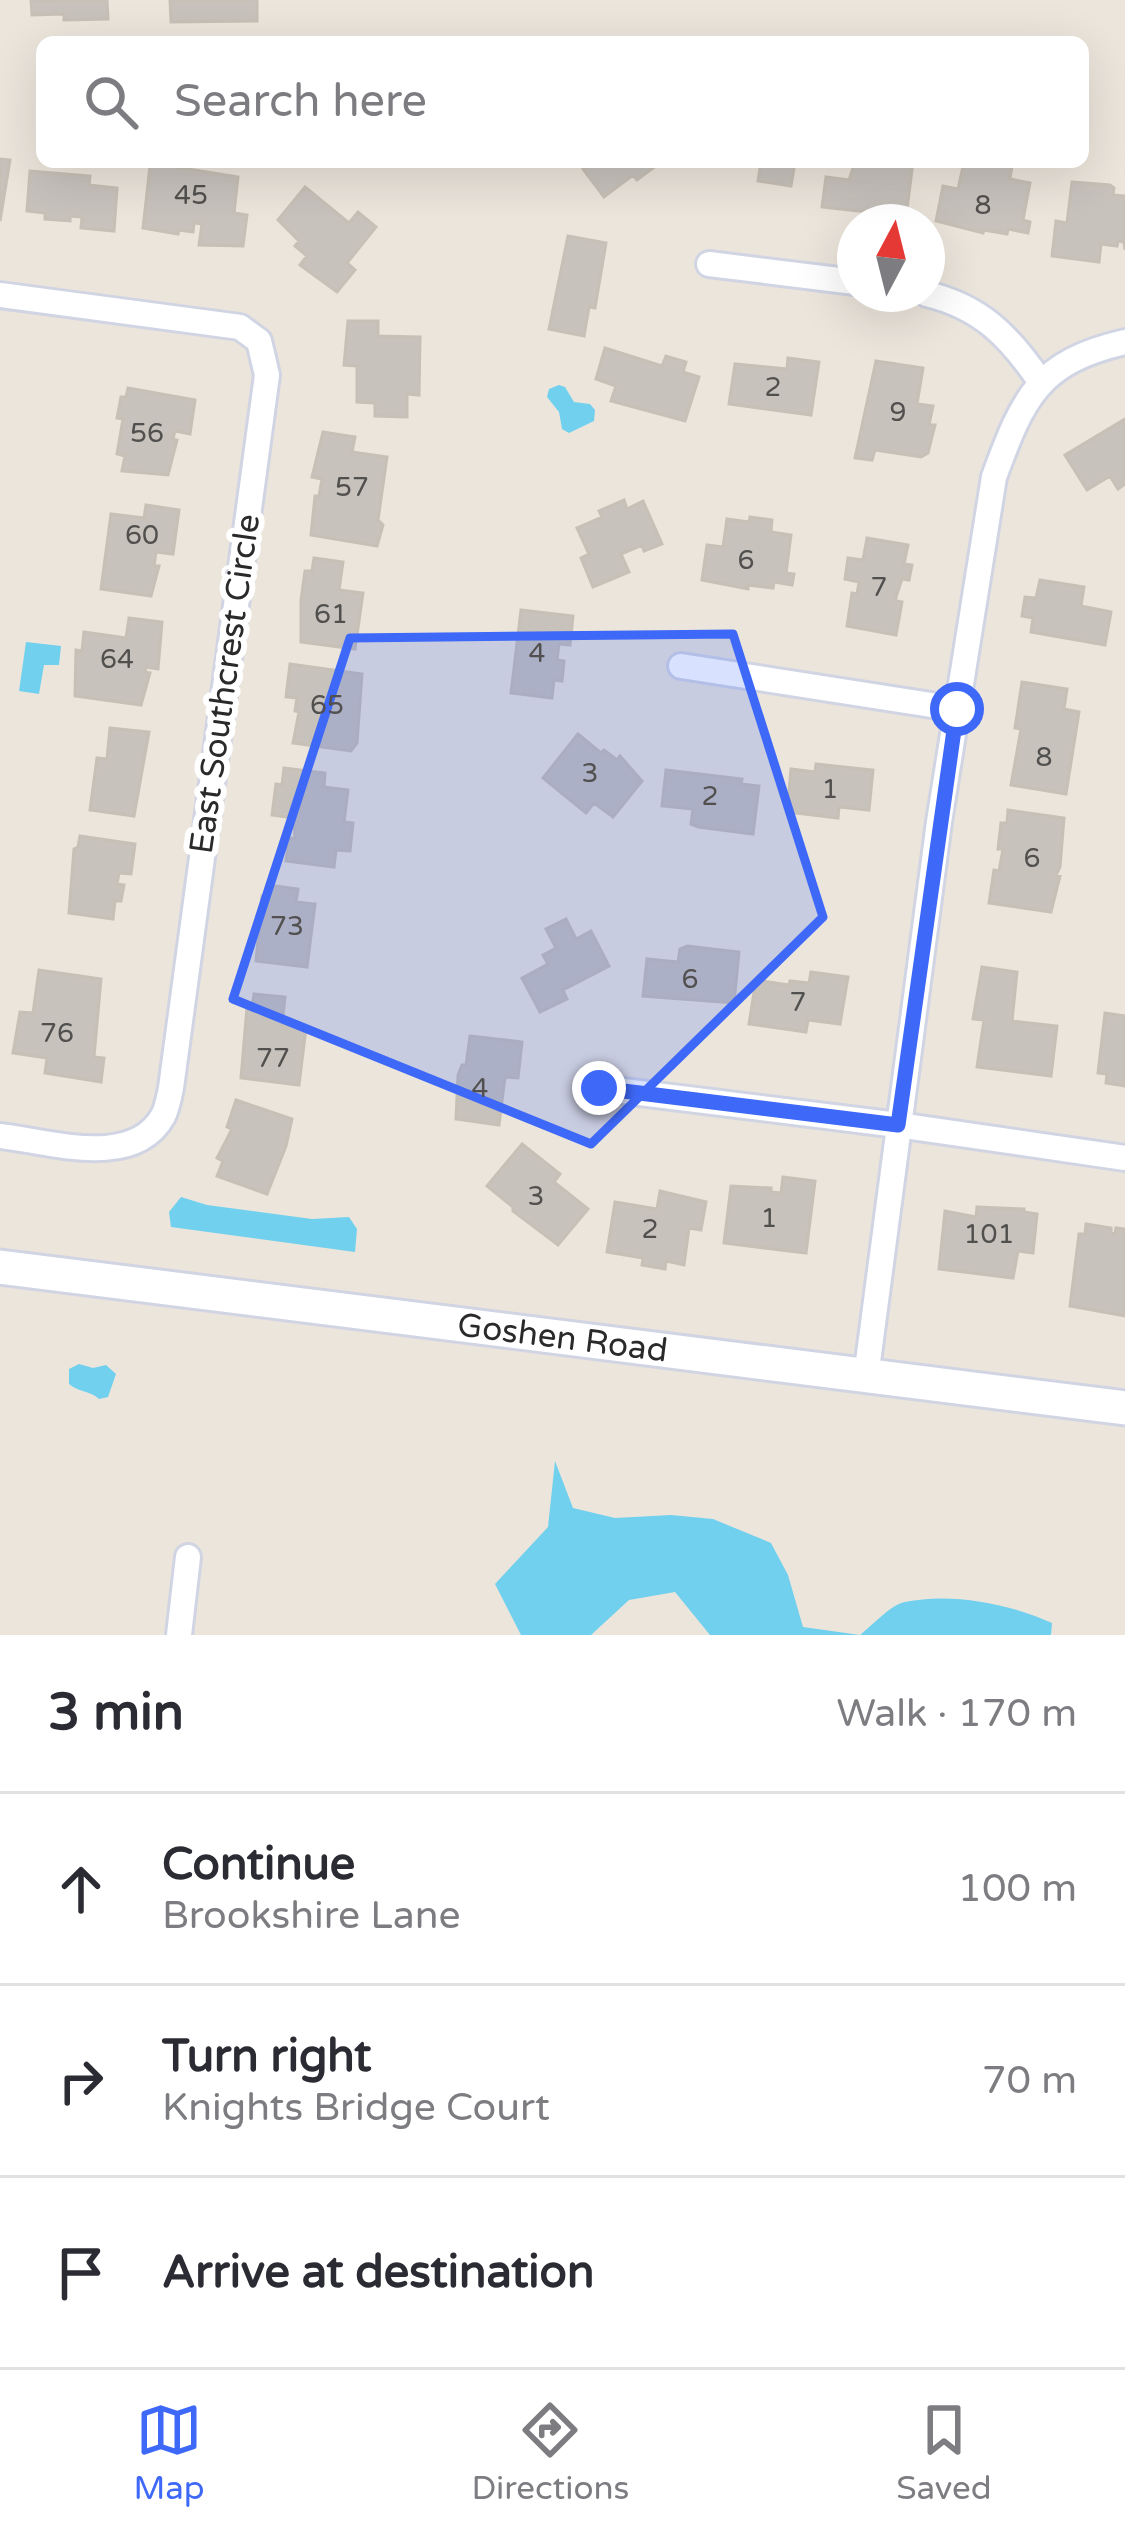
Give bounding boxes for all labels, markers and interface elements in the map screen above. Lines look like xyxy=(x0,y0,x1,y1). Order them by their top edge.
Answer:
search box xyxy=(36,36,1089,168)
icon: search xyxy=(78,69,144,135)
text: Search here xyxy=(174,75,427,129)
house number: 45 xyxy=(174,179,208,212)
house number: 8 xyxy=(975,189,991,222)
north arrow xyxy=(837,204,945,312)
house number: 2 xyxy=(765,371,781,404)
house number: 9 xyxy=(890,396,906,429)
house number: 56 xyxy=(130,417,164,450)
house number: 57 xyxy=(335,471,369,504)
street label: East Southcrest Circle xyxy=(182,512,268,856)
house number: 60 xyxy=(125,519,159,552)
house number: 6 xyxy=(738,544,754,577)
house number: 7 xyxy=(871,571,887,604)
house number: 61 xyxy=(314,598,348,631)
house number: 4 xyxy=(529,637,546,670)
house number: 64 xyxy=(100,643,134,676)
route start xyxy=(930,682,984,736)
house number: 65 xyxy=(310,689,344,722)
house number: 8 xyxy=(1036,741,1052,774)
house number: 3 xyxy=(582,757,598,790)
house number: 1 xyxy=(822,773,838,806)
house number: 2 xyxy=(702,780,718,813)
house number: 6 xyxy=(1024,842,1040,875)
house number: 73 xyxy=(270,910,304,943)
house number: 6 xyxy=(682,963,698,996)
house number: 7 xyxy=(790,986,806,1019)
house number: 76 xyxy=(40,1017,74,1050)
house number: 77 xyxy=(256,1042,290,1075)
route end xyxy=(572,1061,626,1115)
house number: 4 xyxy=(472,1072,489,1105)
house number: 3 xyxy=(528,1180,544,1213)
house number: 1 xyxy=(761,1202,777,1235)
house number: 2 xyxy=(642,1213,658,1246)
house number: 101 xyxy=(964,1218,1014,1251)
street label: Goshen Road xyxy=(455,1305,670,1370)
text: 3 min xyxy=(48,1682,184,1744)
text: Walk · 170 m xyxy=(836,1690,1077,1737)
text: Continue xyxy=(162,1838,355,1892)
icon: ahead xyxy=(48,1856,114,1922)
text: 100 m xyxy=(958,1865,1077,1912)
text: Brookshire Lane xyxy=(162,1892,461,1939)
text: Turn right xyxy=(162,2030,371,2084)
icon: right xyxy=(48,2048,114,2114)
text: 70 m xyxy=(982,2057,1077,2104)
text: Knights Bridge Court xyxy=(162,2084,550,2131)
icon: arrive xyxy=(48,2240,114,2306)
text: Arrive at destination xyxy=(162,2246,594,2300)
tab: Map xyxy=(133,2397,205,2508)
tab: Directions xyxy=(471,2397,629,2508)
tab: Saved xyxy=(896,2397,992,2508)

